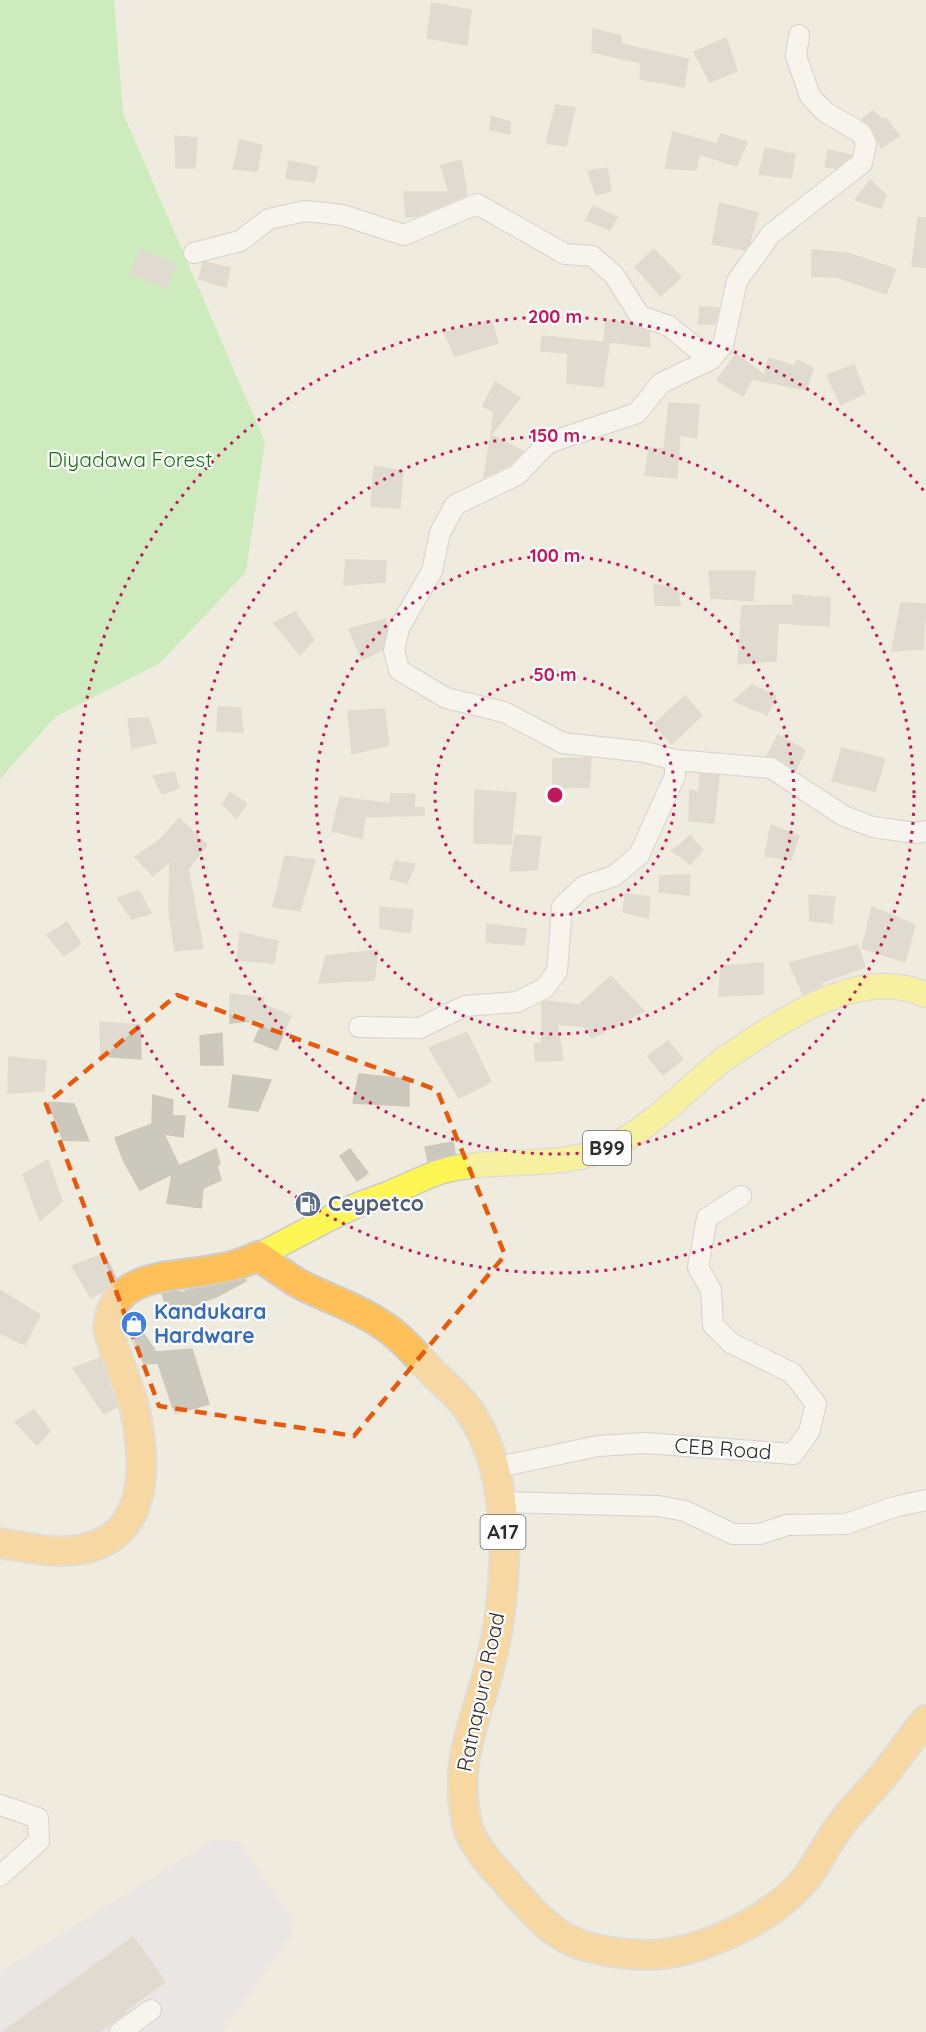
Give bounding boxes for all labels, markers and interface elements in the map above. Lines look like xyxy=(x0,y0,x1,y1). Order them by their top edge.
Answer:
text: 200 m xyxy=(528,305,582,328)
text: 150 m xyxy=(530,424,580,447)
park label: Diyadawa Forest xyxy=(48,446,212,472)
text: 100 m xyxy=(530,544,580,567)
text: 50 m xyxy=(533,663,577,686)
centre of rings xyxy=(545,785,565,805)
road number: B99 xyxy=(583,1131,631,1165)
fuel station icon: Ceypetco xyxy=(293,1189,323,1219)
place label: Ceypetco xyxy=(328,1190,424,1216)
place label: Kandukara Hardware xyxy=(154,1298,266,1348)
shop icon: Kandukara Hardware xyxy=(119,1309,149,1339)
street label: CEB Road xyxy=(674,1432,772,1464)
road number: A17 xyxy=(480,1515,526,1549)
street label: Ratnapura Road xyxy=(450,1610,510,1774)

